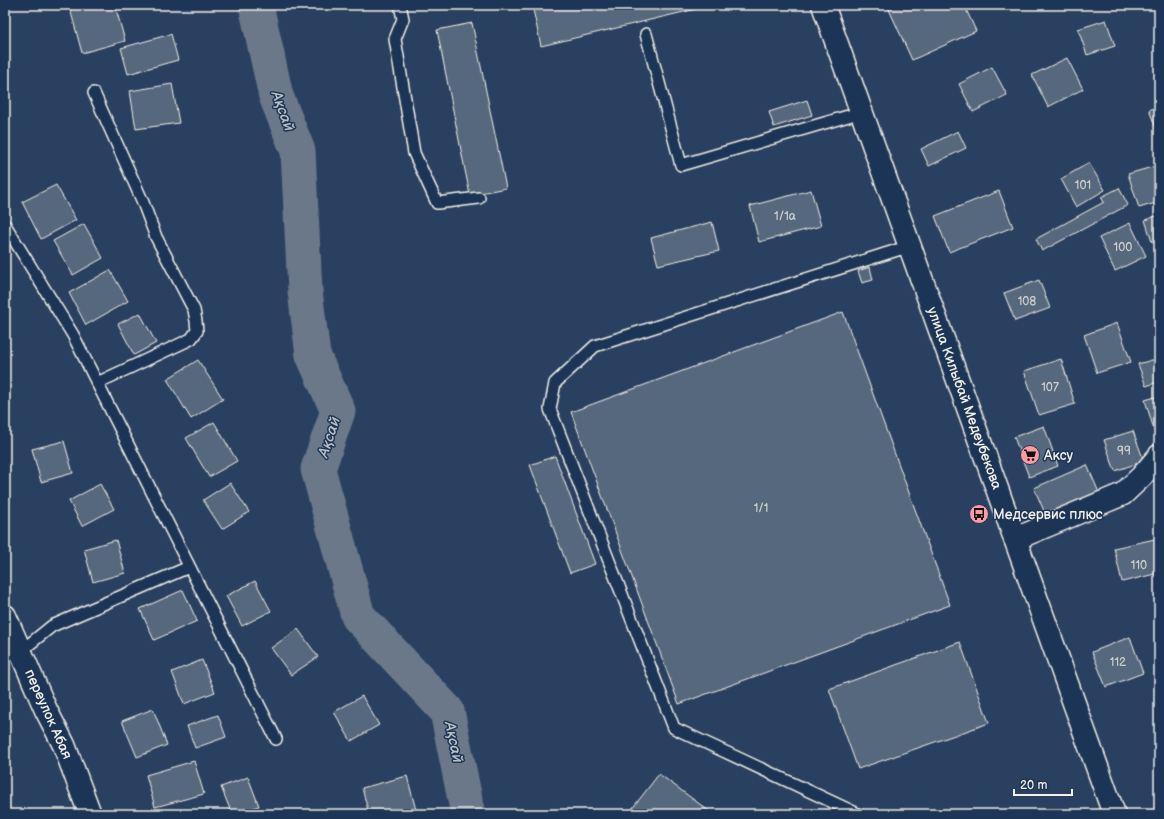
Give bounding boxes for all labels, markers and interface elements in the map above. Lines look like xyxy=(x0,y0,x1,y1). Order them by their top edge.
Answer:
water label: Ақсай xyxy=(266,88,299,134)
house number: 101 xyxy=(1075,178,1091,193)
house number: 1/1а xyxy=(774,209,796,224)
house number: 100 xyxy=(1114,240,1132,255)
house number: 108 xyxy=(1018,294,1036,309)
street label: улица Килыбай Медеубекова xyxy=(924,305,1006,492)
house number: 107 xyxy=(1041,380,1059,395)
water label: Ақсай xyxy=(314,414,345,461)
supermarket icon: Аксу xyxy=(1019,444,1041,466)
house number: 99 xyxy=(1117,444,1131,459)
place label: Аксу xyxy=(1043,447,1074,464)
house number: 1/1 xyxy=(754,501,768,516)
bus stop icon: Медсервис плюс xyxy=(968,503,990,525)
place label: Медсервис плюс xyxy=(993,506,1103,523)
house number: 110 xyxy=(1131,558,1147,573)
house number: 112 xyxy=(1110,655,1126,670)
street label: переулок Абая xyxy=(21,667,76,762)
water label: Ақсай xyxy=(440,719,467,765)
scale bar xyxy=(1014,771,1072,797)
text: 20 m xyxy=(1020,778,1047,793)

